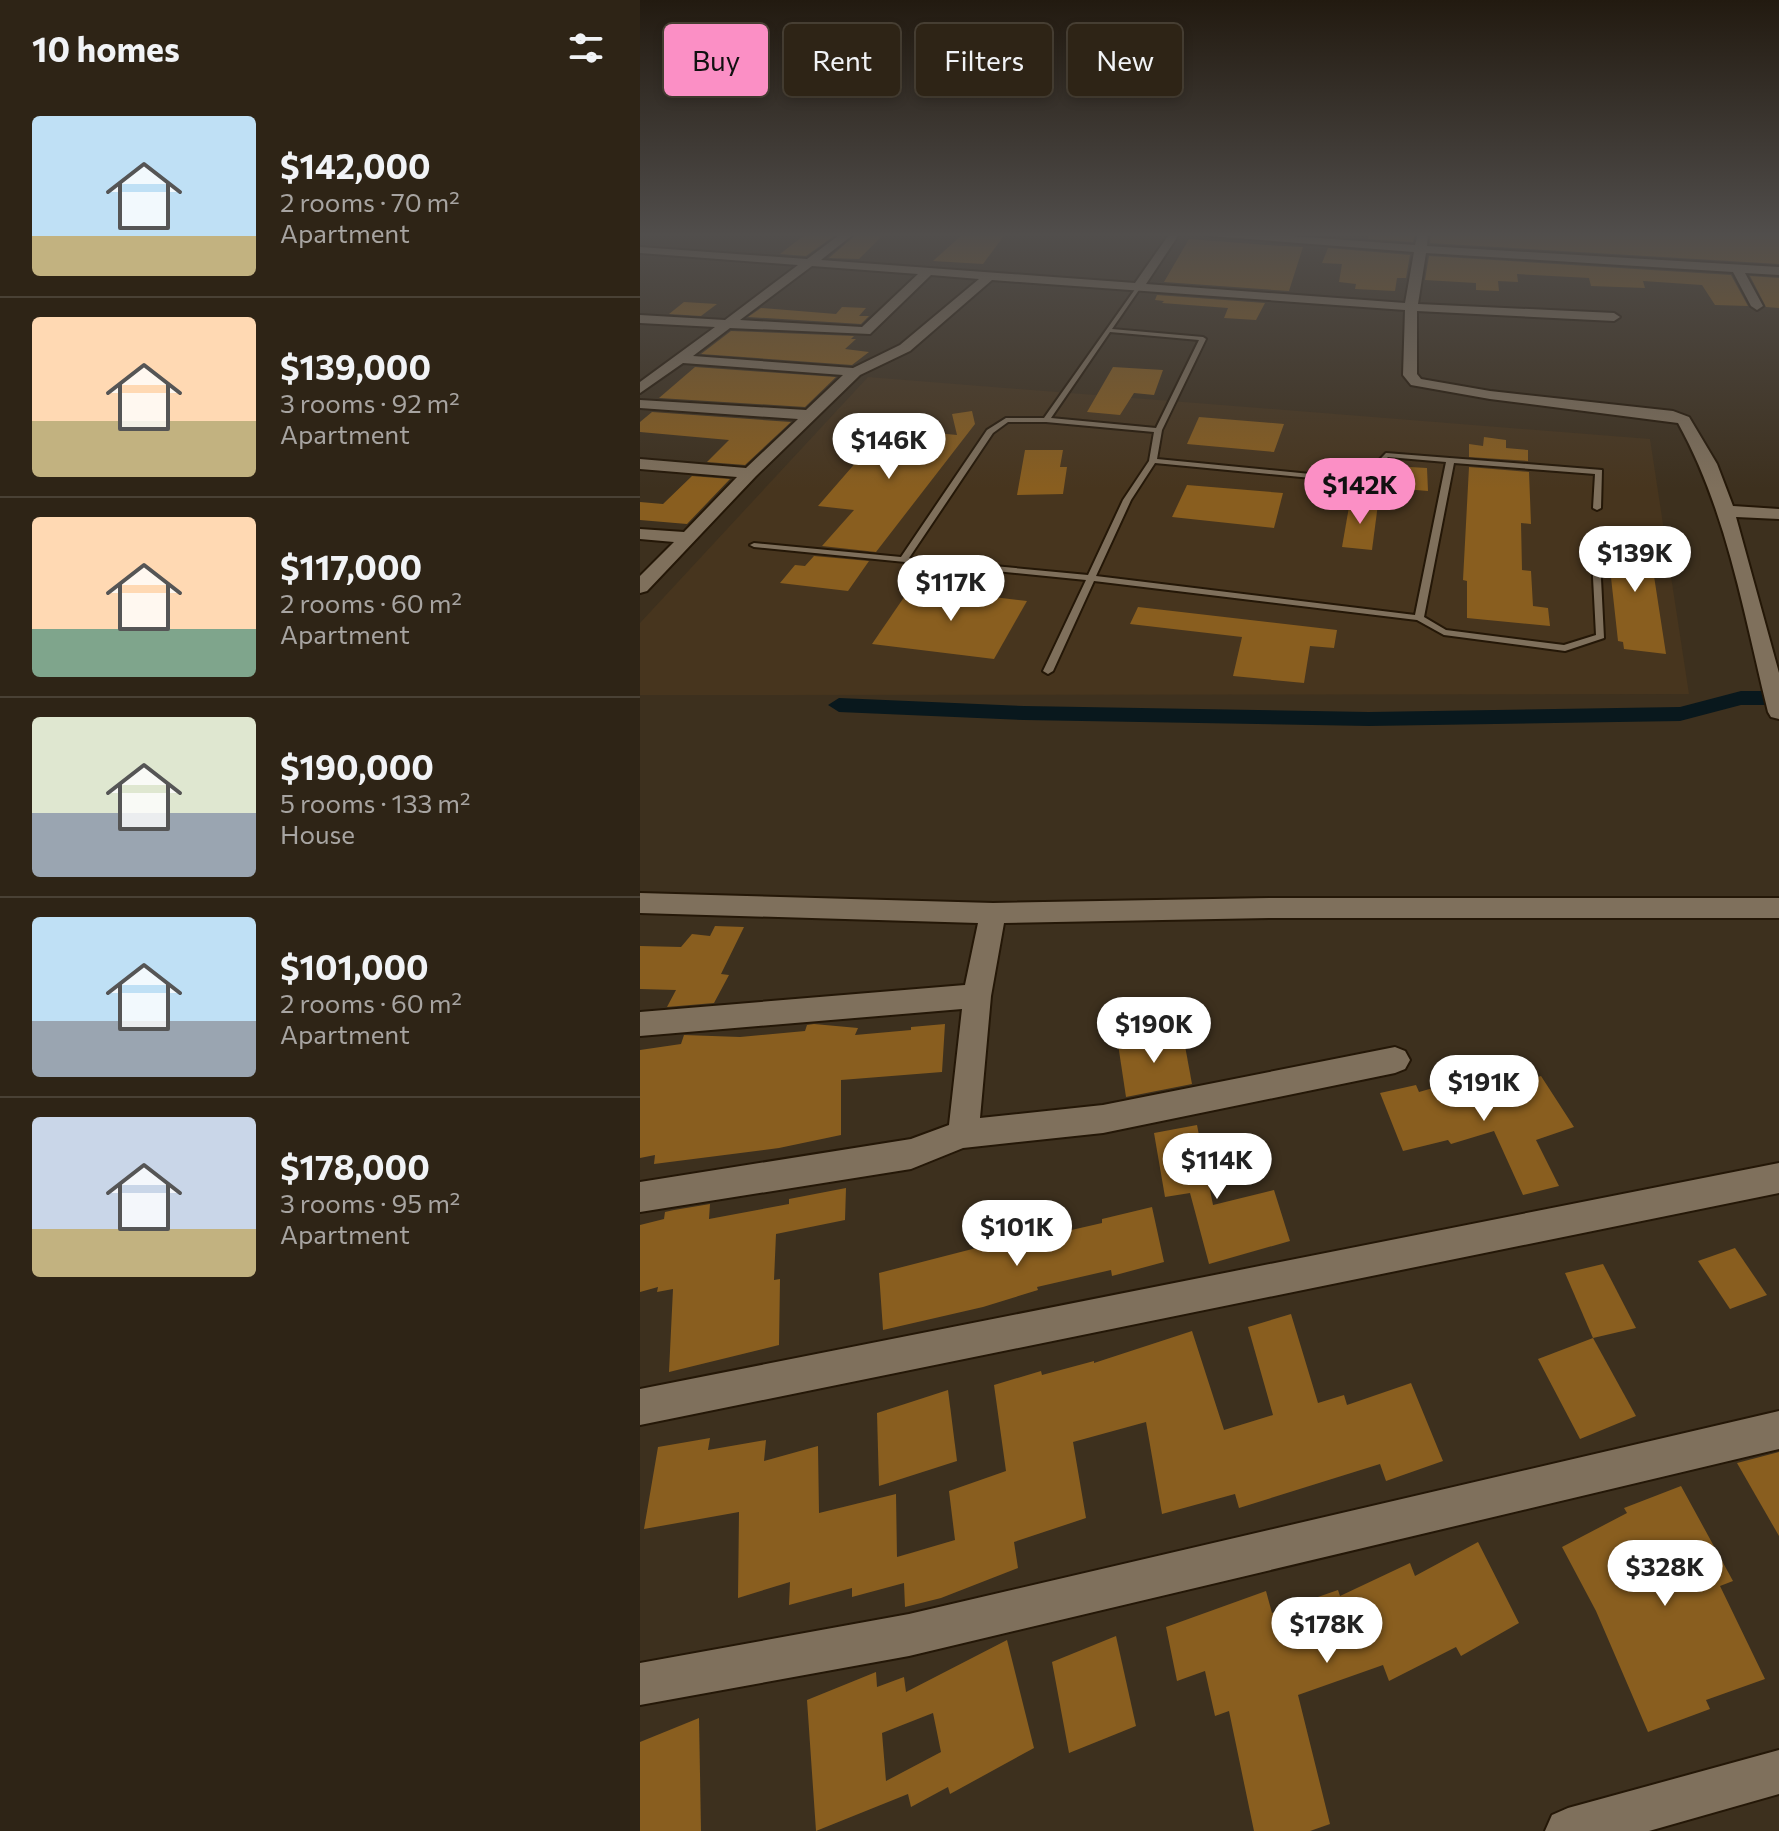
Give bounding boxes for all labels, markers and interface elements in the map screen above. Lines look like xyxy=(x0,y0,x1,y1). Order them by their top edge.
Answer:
chip: Buy xyxy=(664,24,768,96)
chip: Rent xyxy=(784,24,900,96)
chip: Filters xyxy=(916,24,1052,96)
chip: New xyxy=(1068,24,1182,96)
icon: filters xyxy=(564,26,608,70)
text: 10 homes xyxy=(32,27,180,69)
text: $142,000 xyxy=(280,144,431,186)
icon: home xyxy=(96,148,192,244)
text: 2 rooms · 70 m² xyxy=(280,186,460,217)
text: Apartment xyxy=(280,217,410,248)
text: $139,000 xyxy=(280,345,431,387)
icon: home xyxy=(96,349,192,445)
text: 3 rooms · 92 m² xyxy=(280,387,460,418)
pin: $146K xyxy=(833,413,945,481)
text: Apartment xyxy=(280,418,410,449)
text: $146K xyxy=(851,423,927,454)
pin: $142K xyxy=(1304,458,1416,526)
text: $142K xyxy=(1322,468,1398,499)
pin: $139K xyxy=(1579,526,1691,594)
text: $139K xyxy=(1597,536,1673,567)
text: $117,000 xyxy=(280,545,422,587)
icon: home xyxy=(96,549,192,645)
pin: $117K xyxy=(895,555,1007,623)
text: $117K xyxy=(916,565,986,596)
text: 2 rooms · 60 m² xyxy=(280,587,462,618)
text: Apartment xyxy=(280,618,410,649)
text: $190,000 xyxy=(280,745,434,787)
icon: home xyxy=(96,749,192,845)
text: 5 rooms · 133 m² xyxy=(280,787,470,818)
text: House xyxy=(280,818,355,849)
text: $101,000 xyxy=(280,945,429,987)
icon: home xyxy=(96,949,192,1045)
text: 2 rooms · 60 m² xyxy=(280,987,462,1018)
pin: $190K xyxy=(1098,997,1210,1065)
text: $190K xyxy=(1115,1007,1193,1038)
text: Apartment xyxy=(280,1018,410,1049)
pin: $191K xyxy=(1428,1055,1540,1123)
text: $191K xyxy=(1448,1065,1520,1096)
pin: $114K xyxy=(1161,1133,1273,1201)
text: $114K xyxy=(1181,1143,1253,1174)
text: $178,000 xyxy=(280,1145,430,1187)
icon: home xyxy=(96,1149,192,1245)
text: 3 rooms · 95 m² xyxy=(280,1187,460,1218)
pin: $101K xyxy=(961,1200,1073,1268)
text: $101K xyxy=(980,1210,1054,1241)
text: Apartment xyxy=(280,1218,410,1249)
pin: $328K xyxy=(1609,1540,1721,1608)
text: $328K xyxy=(1626,1550,1704,1581)
pin: $178K xyxy=(1271,1597,1383,1665)
text: $178K xyxy=(1289,1607,1365,1638)

